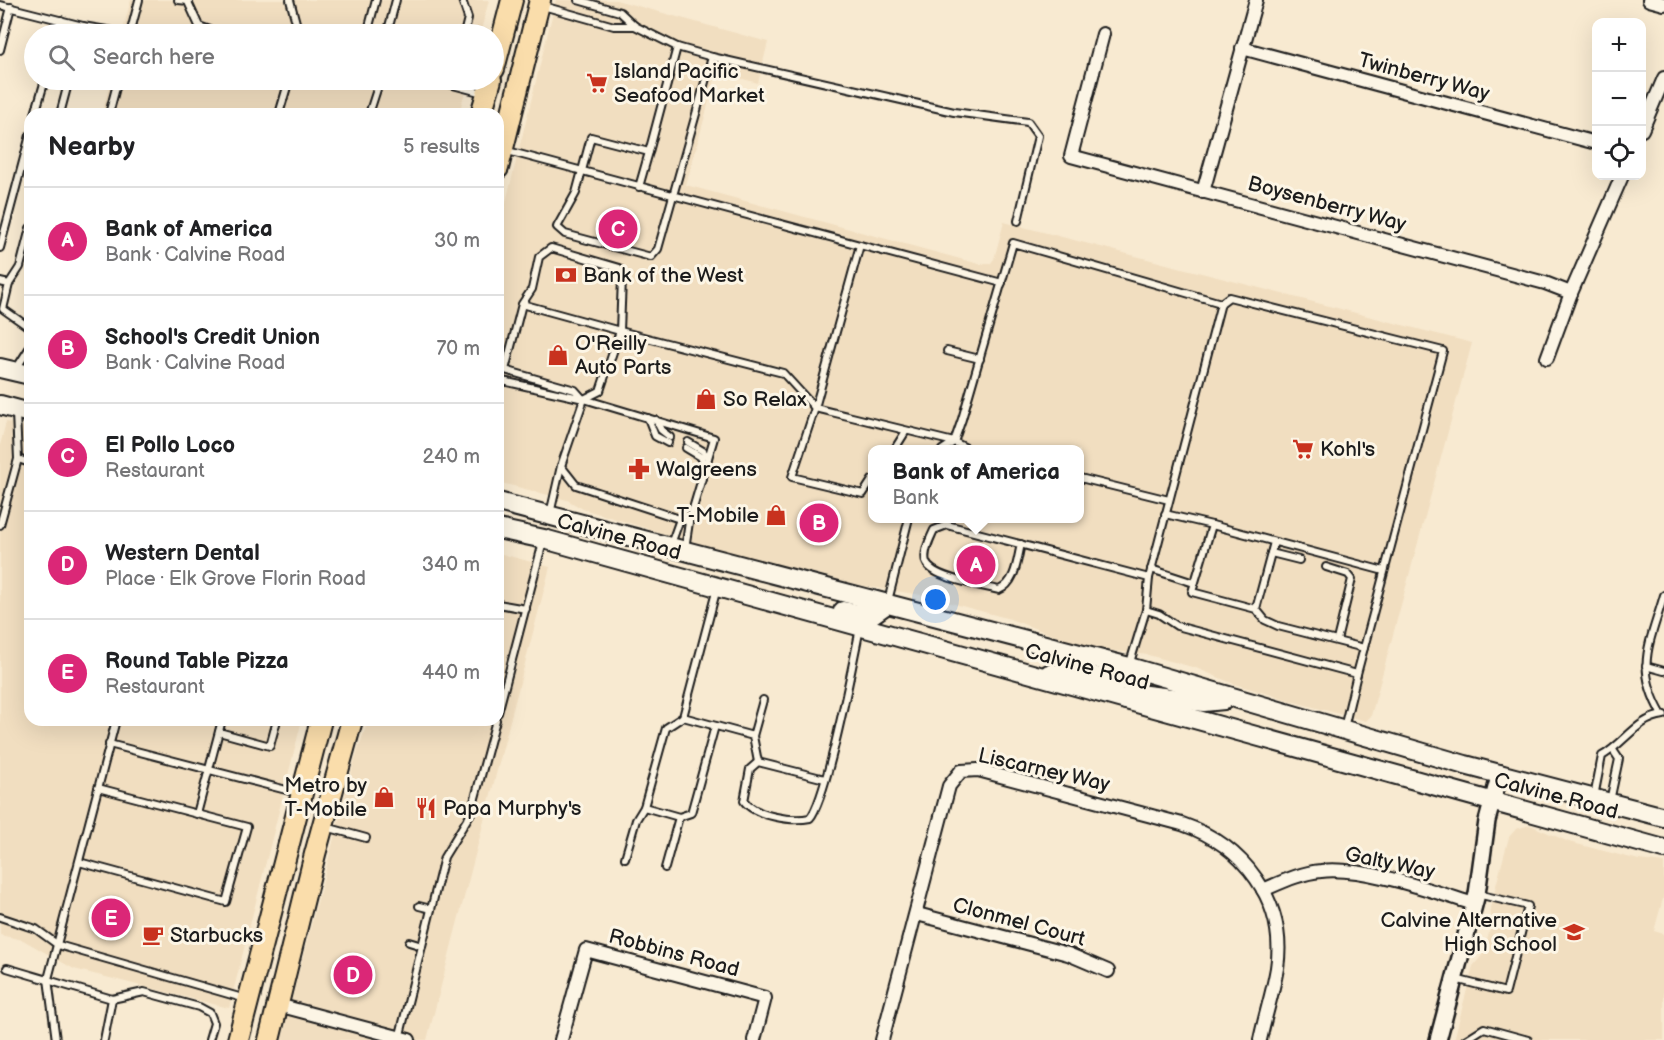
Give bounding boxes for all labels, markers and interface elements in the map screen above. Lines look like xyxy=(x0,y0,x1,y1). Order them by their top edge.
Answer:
map controls xyxy=(1592,18,1646,180)
button: + xyxy=(1592,18,1646,72)
search box xyxy=(24,24,504,90)
icon: search xyxy=(45,41,78,74)
text: Search here xyxy=(93,44,215,71)
street label: Twinberry Way xyxy=(1356,48,1493,107)
place label: Island Pacific Seafood Market xyxy=(614,59,765,108)
supermarket icon: Island Pacific Seafood Market xyxy=(585,71,609,95)
button: − xyxy=(1592,72,1646,126)
button: locate xyxy=(1592,126,1646,180)
text: Nearby xyxy=(48,132,135,163)
text: 5 results xyxy=(403,135,480,159)
street label: Boysenberry Way xyxy=(1245,171,1409,237)
pin: C xyxy=(598,206,638,252)
text: Bank of America xyxy=(105,216,273,243)
text: A xyxy=(61,229,74,253)
text: 30 m xyxy=(434,229,480,253)
text: Bank · Calvine Road xyxy=(105,243,285,267)
bank icon: Bank of the West xyxy=(554,263,578,287)
place label: Bank of the West xyxy=(583,263,744,288)
text: School's Credit Union xyxy=(105,324,320,351)
place label: O'Reilly Auto Parts xyxy=(575,331,671,380)
text: B xyxy=(60,337,75,361)
text: 70 m xyxy=(436,337,480,361)
shop icon: O'Reilly Auto Parts xyxy=(546,343,570,367)
text: Bank · Calvine Road xyxy=(105,351,285,375)
shop icon: So Relax xyxy=(694,387,718,411)
place label: So Relax xyxy=(723,387,807,412)
text: El Pollo Loco xyxy=(105,432,235,459)
supermarket icon: Kohl's xyxy=(1291,437,1315,461)
place label: Kohl's xyxy=(1320,437,1375,462)
text: C xyxy=(60,445,75,469)
text: 240 m xyxy=(423,445,480,469)
popup xyxy=(868,445,1084,523)
pharmacy icon: Walgreens xyxy=(627,457,651,481)
place label: Walgreens xyxy=(656,457,757,482)
text: Restaurant xyxy=(105,459,205,483)
text: Bank of America xyxy=(892,459,1060,486)
text: Bank xyxy=(892,486,938,510)
pin: B xyxy=(800,500,838,546)
place label: T-Mobile xyxy=(677,503,759,528)
shop icon: T-Mobile xyxy=(764,503,788,527)
street label: Calvine Road xyxy=(554,508,684,566)
text: Western Dental xyxy=(105,540,260,567)
pin: A xyxy=(956,542,996,588)
text: D xyxy=(61,553,74,577)
text: 340 m xyxy=(422,553,480,577)
text: Place · Elk Grove Florin Road xyxy=(105,567,366,591)
your location xyxy=(921,585,950,614)
street label: Calvine Road xyxy=(1022,638,1152,696)
text: Round Table Pizza xyxy=(105,648,289,675)
text: E xyxy=(61,661,74,685)
text: 440 m xyxy=(422,661,480,685)
text: Restaurant xyxy=(105,675,205,699)
street label: Liscarney Way xyxy=(976,743,1113,797)
street label: Calvine Road xyxy=(1491,767,1621,825)
place label: Metro by T-Mobile xyxy=(284,773,368,822)
shop icon: Metro by T-Mobile xyxy=(372,785,396,809)
restaurant icon: Papa Murphy's xyxy=(414,796,438,820)
place label: Papa Murphy's xyxy=(443,796,581,821)
street label: Galty Way xyxy=(1343,841,1438,885)
street label: Clonmel Court xyxy=(950,892,1088,952)
pin: E xyxy=(92,896,130,940)
place label: Calvine Alternative High School xyxy=(1381,908,1557,957)
school or university icon: Calvine Alternative High School xyxy=(1562,920,1586,944)
cafe icon: Starbucks xyxy=(141,923,165,947)
place label: Starbucks xyxy=(170,923,263,948)
street label: Robbins Road xyxy=(606,924,742,982)
pin: D xyxy=(334,952,372,998)

